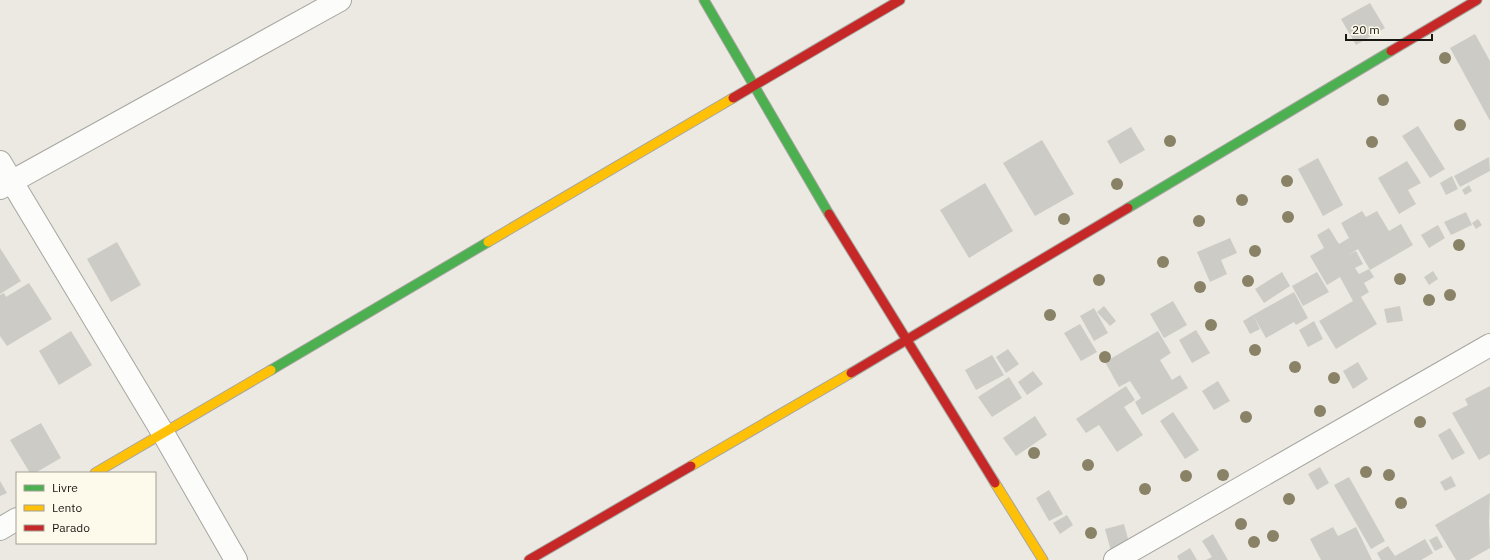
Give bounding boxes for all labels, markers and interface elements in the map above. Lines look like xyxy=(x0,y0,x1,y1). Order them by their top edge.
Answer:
scale bar xyxy=(1346,16,1432,42)
text: 20 m xyxy=(1352,22,1380,37)
legend xyxy=(16,472,156,544)
text: Livre xyxy=(52,480,78,495)
text: Lento xyxy=(52,500,82,515)
text: Parado xyxy=(52,520,90,535)

